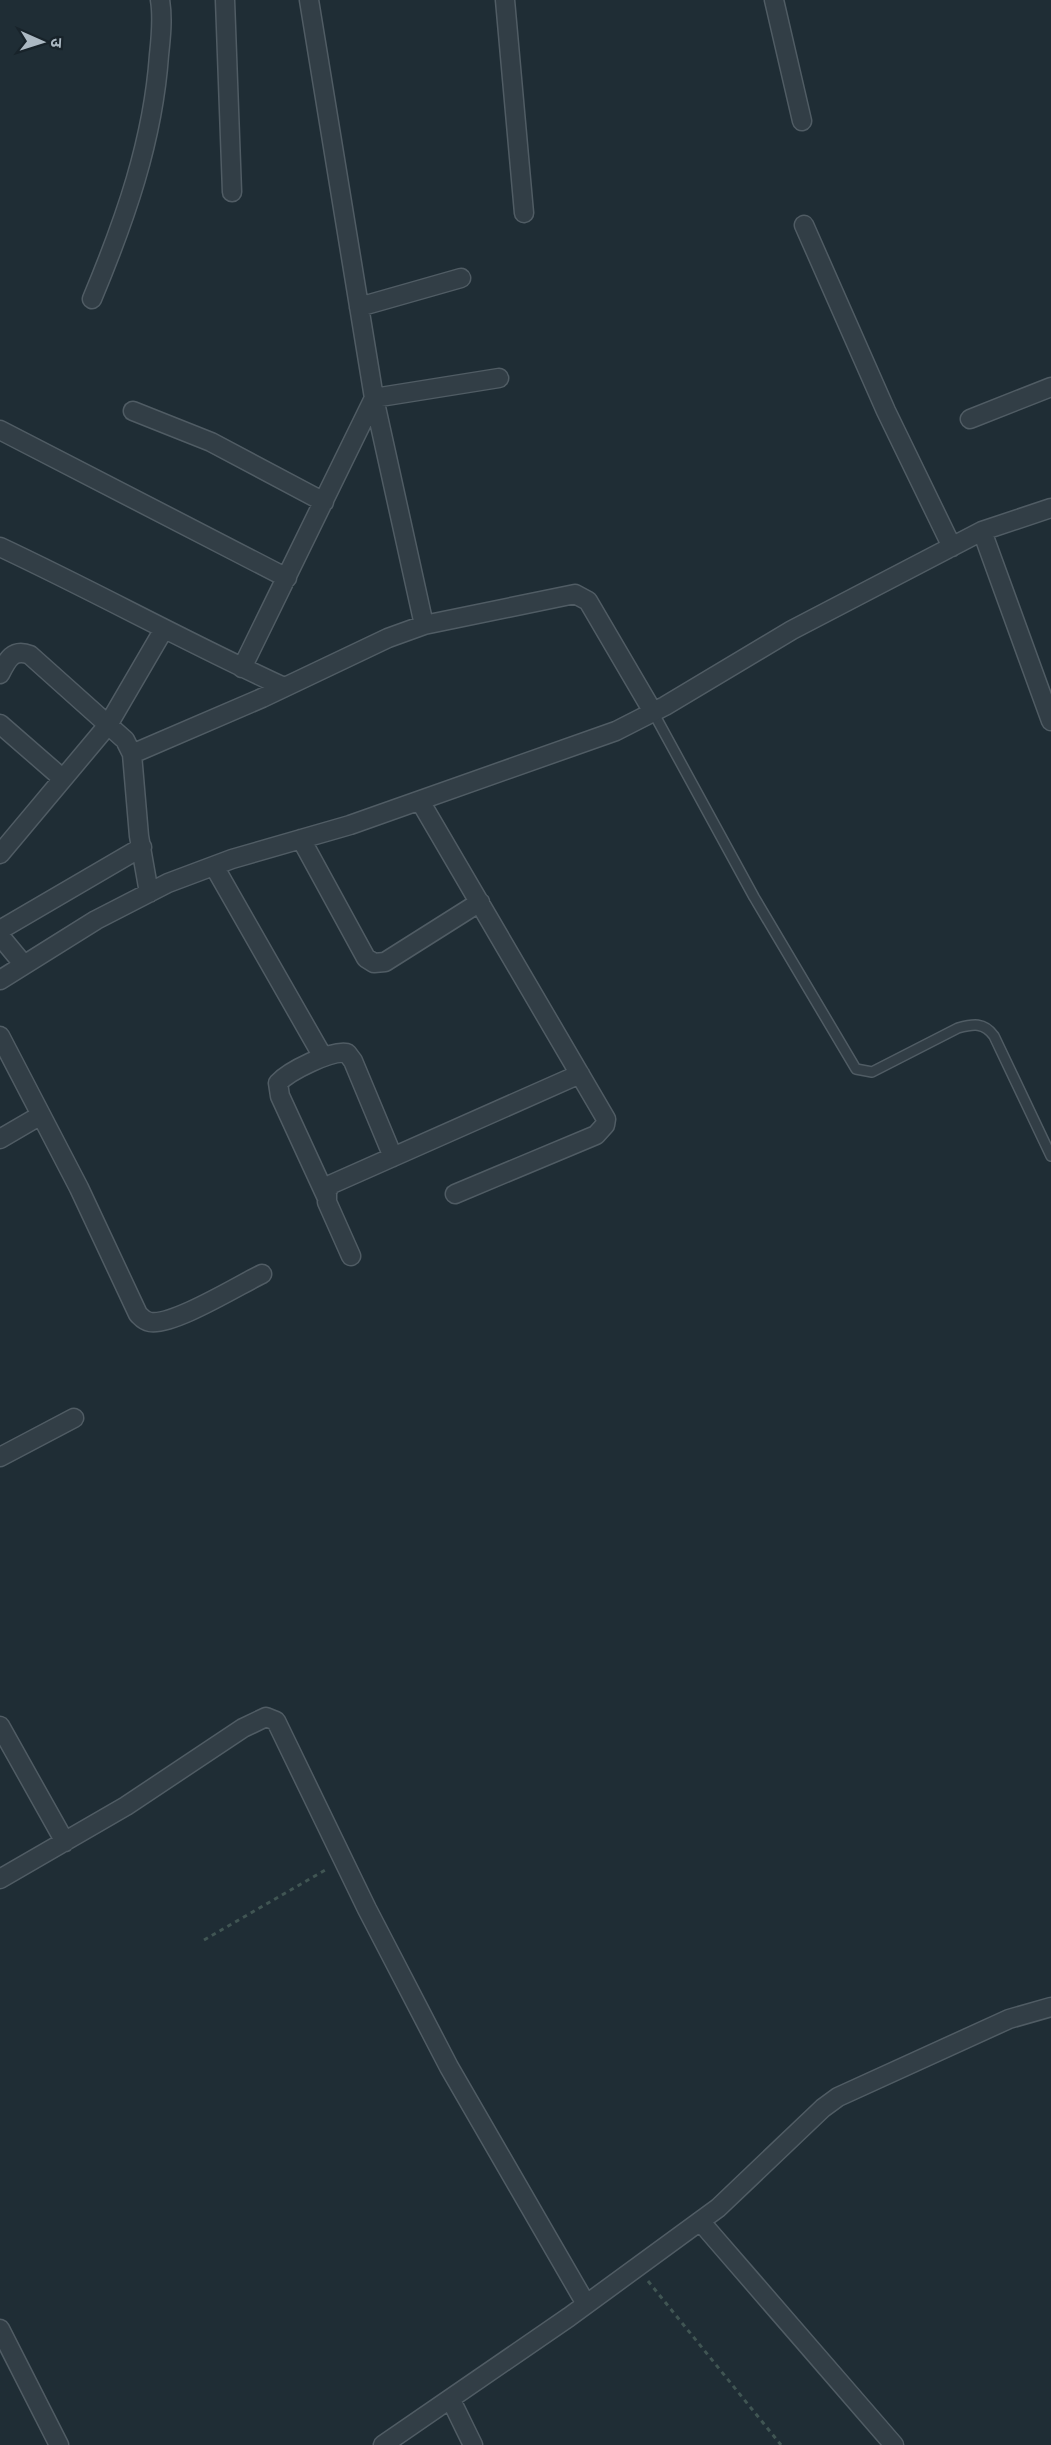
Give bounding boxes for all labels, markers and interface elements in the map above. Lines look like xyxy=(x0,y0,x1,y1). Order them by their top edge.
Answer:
north arrow xyxy=(12,12,72,72)
text: उ xyxy=(45,37,69,49)

